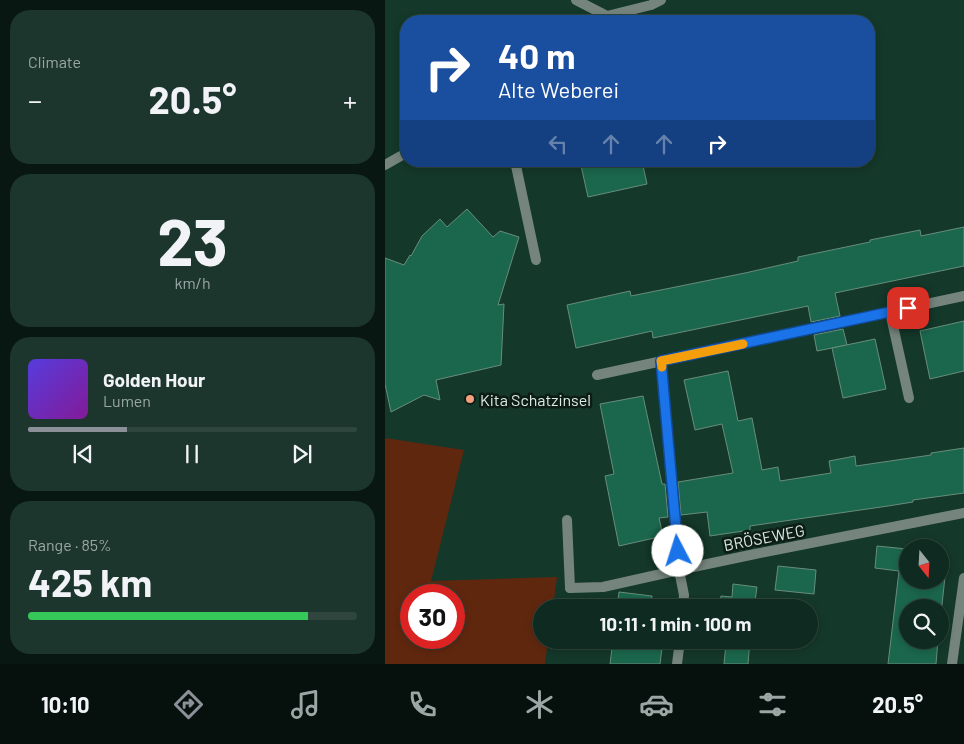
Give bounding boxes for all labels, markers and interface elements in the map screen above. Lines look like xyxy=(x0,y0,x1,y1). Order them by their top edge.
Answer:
text: 40 m xyxy=(498,34,575,76)
icon: right xyxy=(415,35,480,100)
text: Climate xyxy=(28,52,81,71)
text: 20.5° xyxy=(149,76,236,122)
text: Alte Weberei xyxy=(498,76,619,102)
text: − xyxy=(28,83,42,117)
text: + xyxy=(343,83,357,117)
icon: left xyxy=(544,130,572,158)
icon: ahead xyxy=(597,130,625,158)
icon: ahead xyxy=(650,130,678,158)
icon: right xyxy=(703,130,731,158)
text: 23 xyxy=(157,201,228,279)
text: km/h xyxy=(174,273,211,292)
pin xyxy=(887,287,929,329)
icon: arrive xyxy=(894,294,922,322)
text: Golden Hour xyxy=(103,368,205,391)
place label: Kita Schatzinsel xyxy=(480,390,591,409)
text: Lumen xyxy=(103,391,151,410)
marker: Kita Schatzinsel xyxy=(464,393,476,405)
icon: previous xyxy=(69,440,97,468)
icon: pause xyxy=(178,440,206,468)
icon: next xyxy=(288,440,316,468)
street label: BRÖSEWEG xyxy=(722,520,806,554)
position arrow xyxy=(651,524,703,576)
text: Range · 85% xyxy=(28,535,112,554)
north arrow xyxy=(899,539,949,589)
map controls xyxy=(899,539,949,649)
text: 425 km xyxy=(28,559,152,605)
speed limit sign: 30 xyxy=(400,584,465,649)
button: search xyxy=(899,599,949,649)
text: 10:11 · 1 min · 100 m xyxy=(600,612,751,635)
icon: directions xyxy=(171,687,206,722)
icon: music xyxy=(288,687,323,722)
icon: phone xyxy=(405,687,440,722)
icon: climate xyxy=(522,687,557,722)
icon: car xyxy=(639,687,674,722)
icon: filters xyxy=(755,687,790,722)
text: 10:10 xyxy=(41,691,90,717)
text: 20.5° xyxy=(872,691,923,717)

